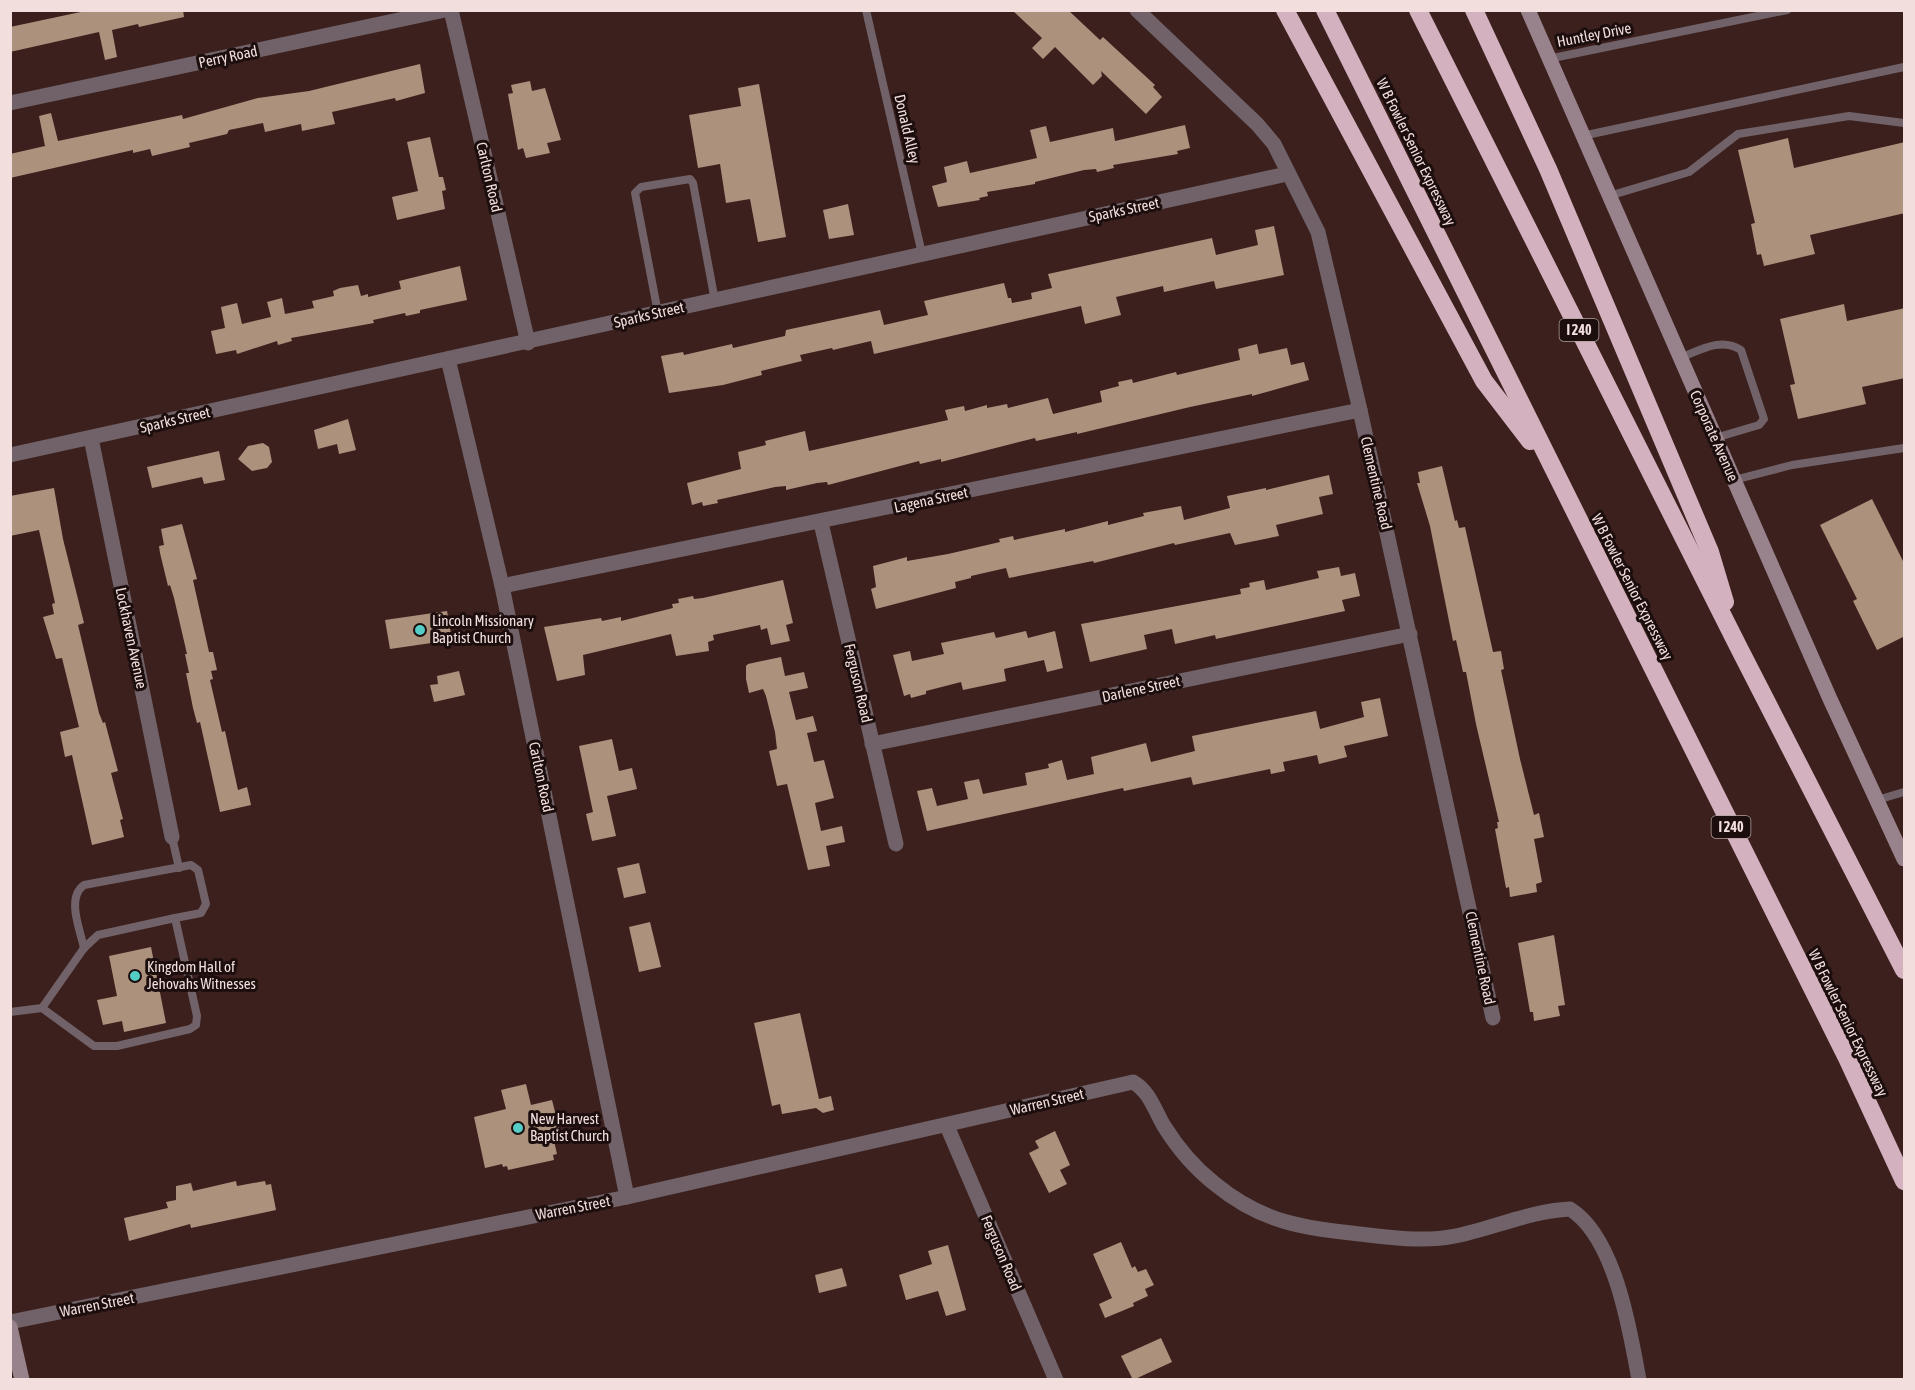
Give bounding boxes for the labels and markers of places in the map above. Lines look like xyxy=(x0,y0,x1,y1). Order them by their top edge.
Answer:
place label: Lincoln Missionary Baptist Church xyxy=(432,612,534,646)
marker: Lincoln Missionary Baptist Church xyxy=(413,623,427,637)
place label: Kingdom Hall of Jehovahs Witnesses xyxy=(147,958,256,992)
marker: Kingdom Hall of Jehovahs Witnesses xyxy=(128,969,142,983)
place label: New Harvest Baptist Church xyxy=(530,1110,609,1144)
marker: New Harvest Baptist Church xyxy=(511,1121,525,1135)

